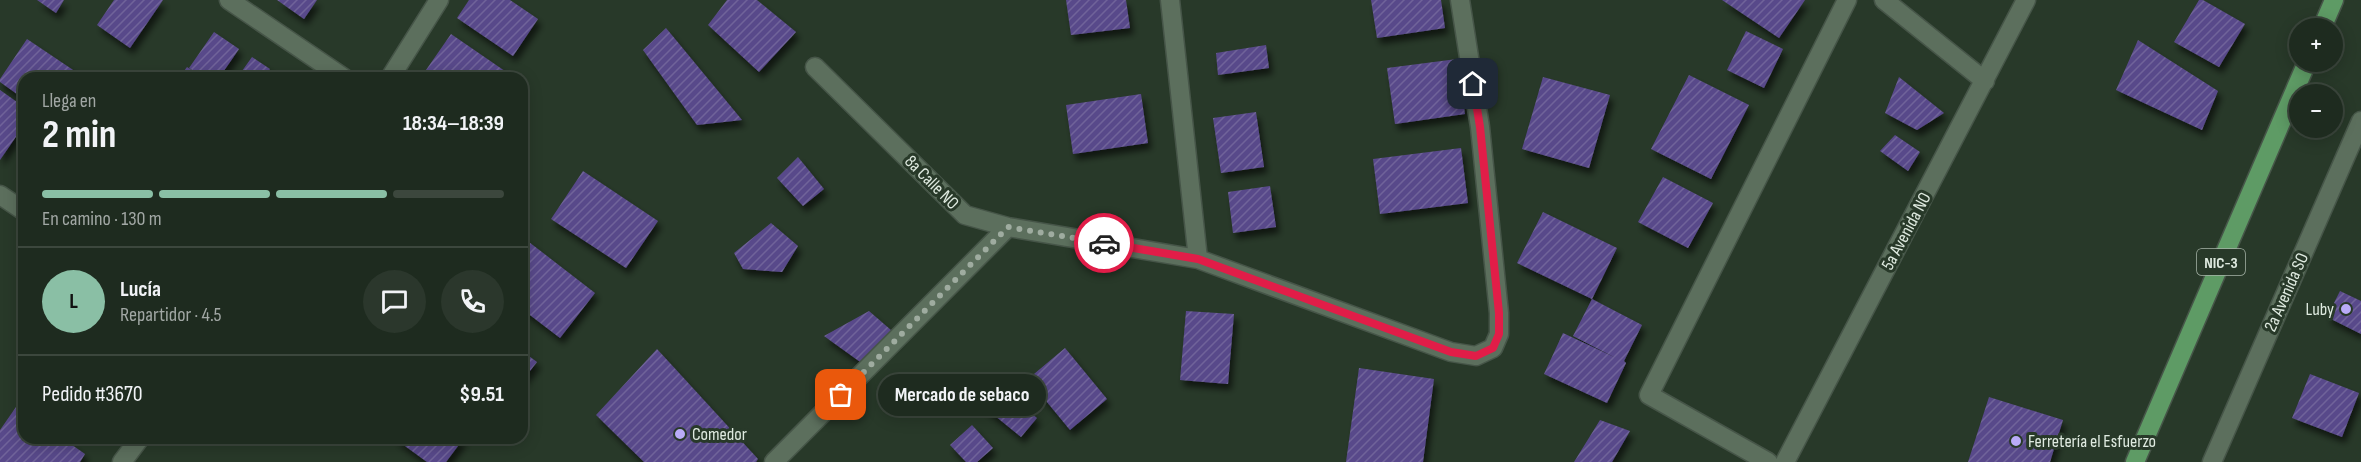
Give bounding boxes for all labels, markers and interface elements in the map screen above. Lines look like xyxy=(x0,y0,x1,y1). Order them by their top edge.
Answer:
map controls xyxy=(2289,18,2343,138)
button: + xyxy=(2289,18,2343,72)
pin xyxy=(1447,58,1498,109)
icon: home xyxy=(1456,67,1489,100)
button: − xyxy=(2289,84,2343,138)
text: Llega en xyxy=(42,89,96,113)
text: 18:34–18:39 xyxy=(403,110,504,137)
text: 2 min xyxy=(42,112,116,159)
street label: 8a Calle NO xyxy=(900,151,963,214)
street label: 5a Avenida NO xyxy=(1877,189,1936,274)
text: En camino · 130 m xyxy=(42,207,162,231)
courier xyxy=(1074,213,1134,273)
icon: car xyxy=(1088,227,1121,260)
road number: NIC-3 xyxy=(2197,249,2245,275)
street label: 2a Avenida SO xyxy=(2260,250,2313,335)
button: chat xyxy=(363,270,426,333)
button: phone xyxy=(441,270,504,333)
text: Lucía xyxy=(120,276,161,303)
text: L xyxy=(69,288,78,315)
place label: Luby xyxy=(2306,299,2334,320)
marker: Luby xyxy=(2339,302,2353,316)
text: Repartidor · 4.5 xyxy=(120,303,222,327)
pin xyxy=(815,369,866,420)
callout: Mercado de sebaco xyxy=(877,374,1045,416)
icon: bag xyxy=(824,378,857,411)
text: Pedido #3670 xyxy=(42,381,143,408)
text: $9.51 xyxy=(459,381,504,408)
text: Mercado de sebaco xyxy=(895,383,1029,407)
place label: Comedor xyxy=(692,424,747,445)
marker: Comedor xyxy=(673,427,687,441)
place label: Ferretería el Esfuerzo xyxy=(2028,431,2156,452)
marker: Ferretería el Esfuerzo xyxy=(2009,434,2023,448)

